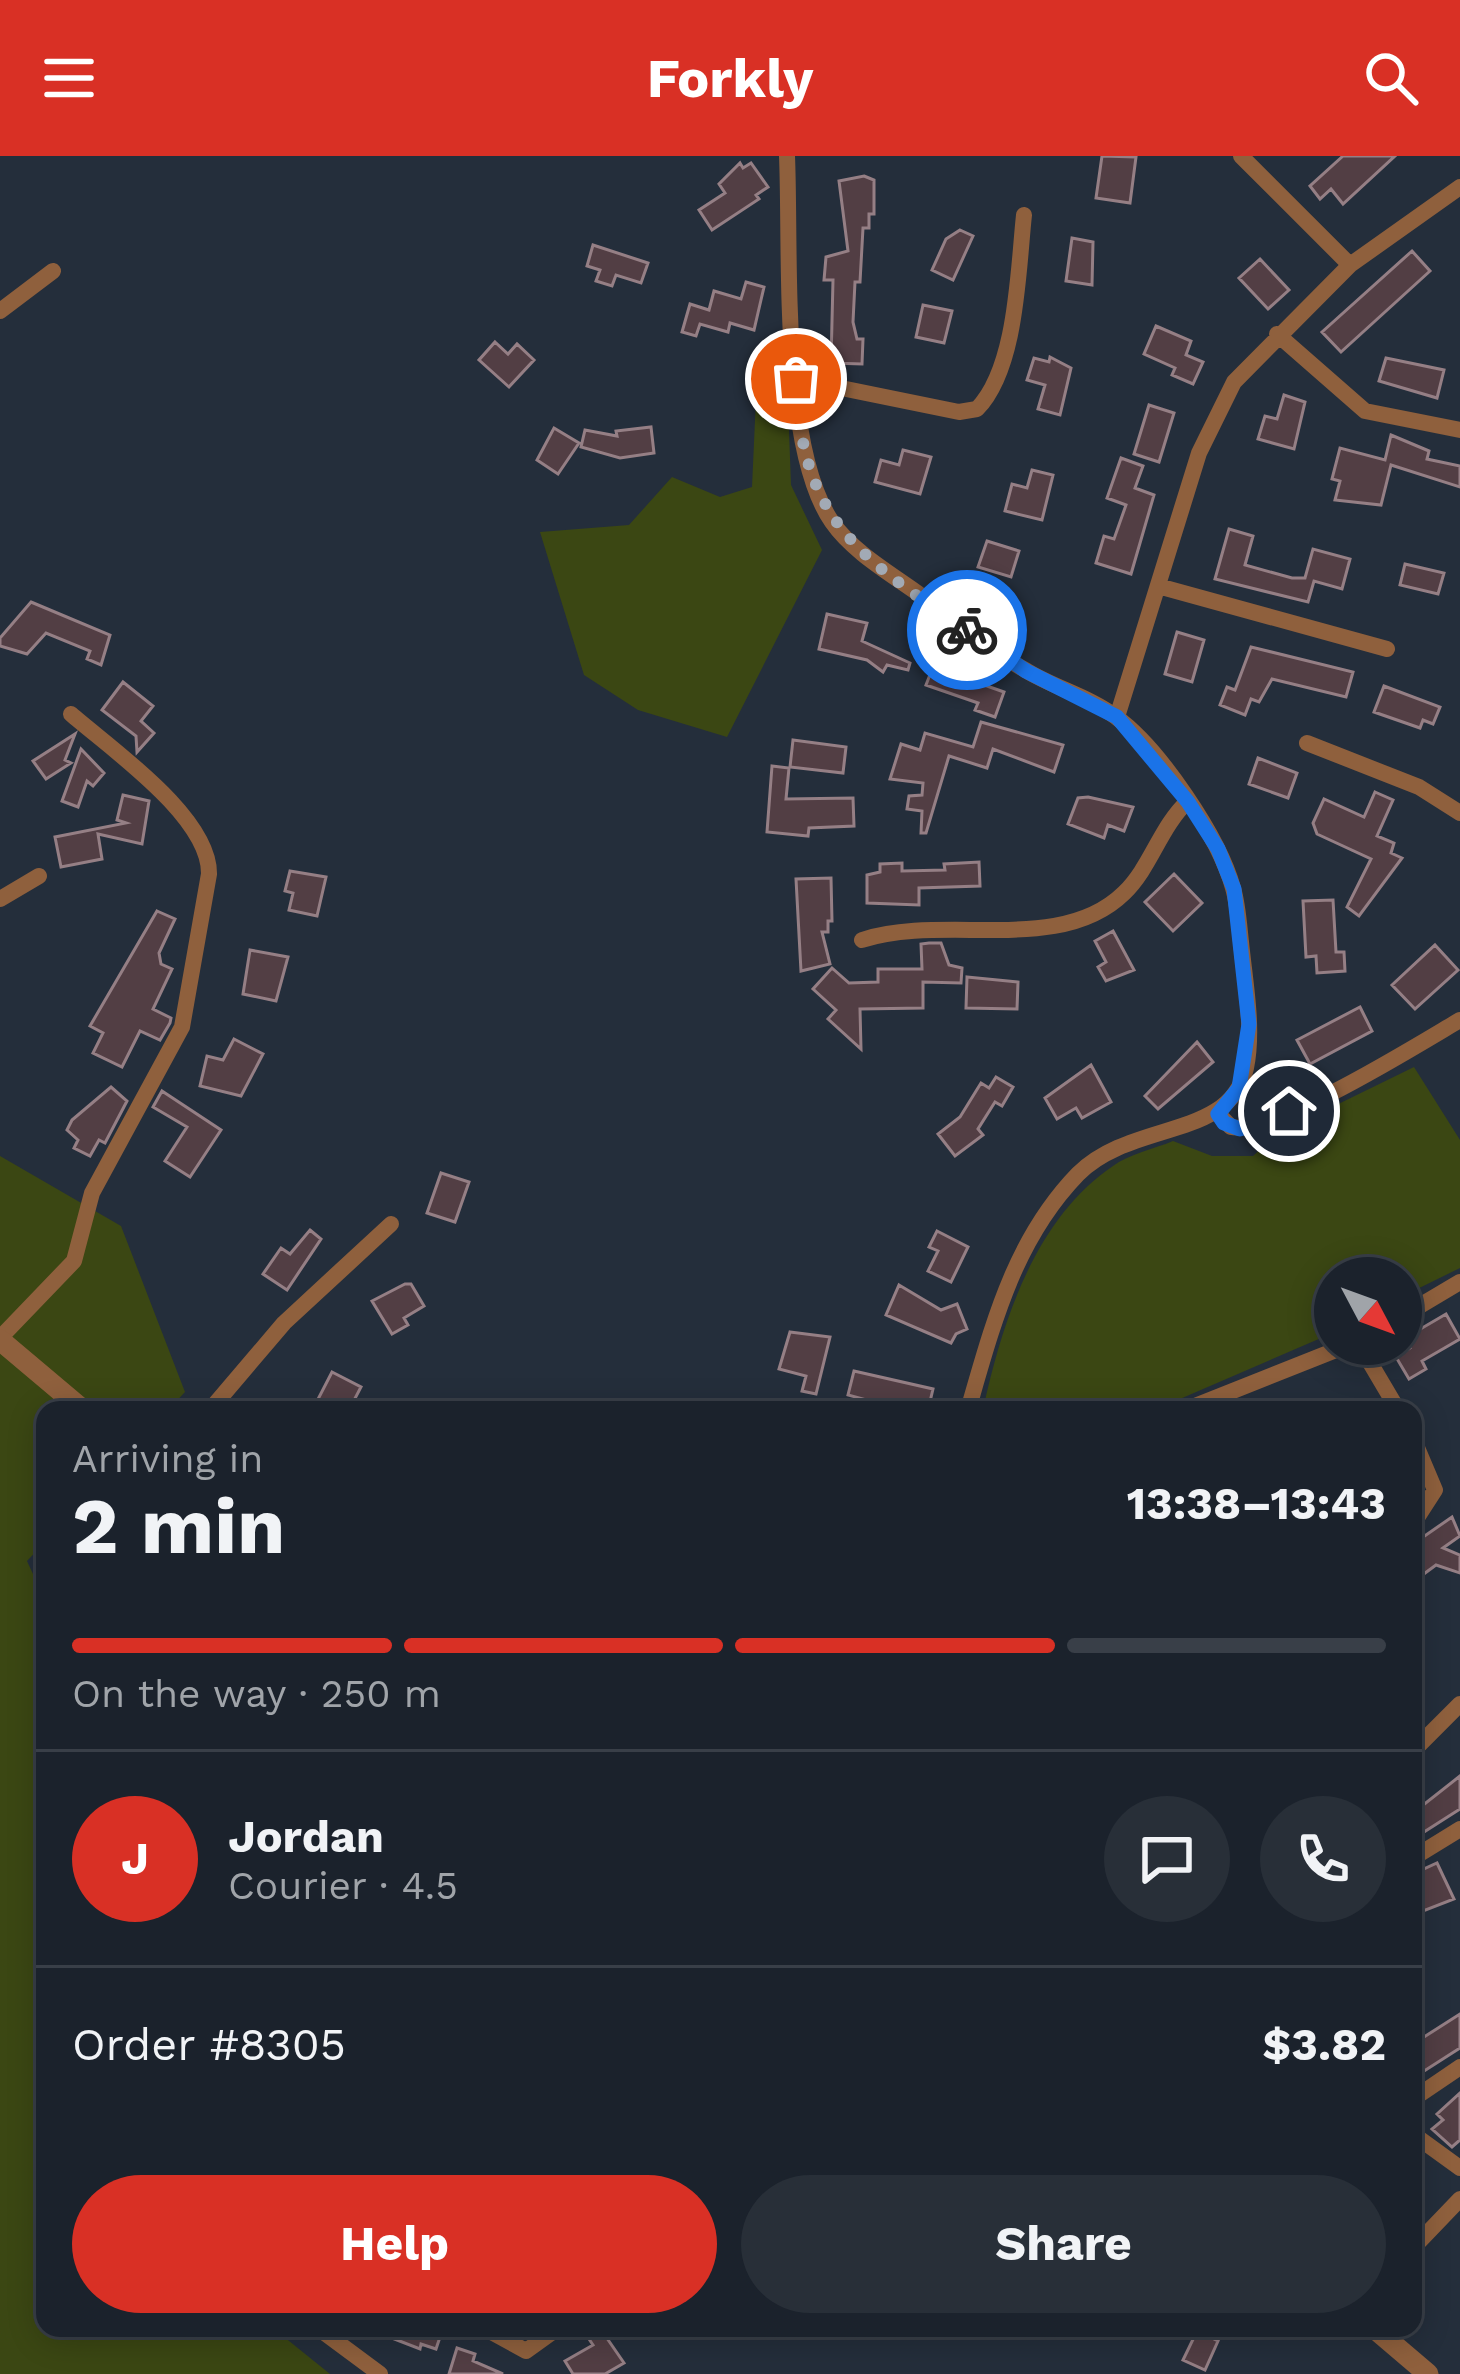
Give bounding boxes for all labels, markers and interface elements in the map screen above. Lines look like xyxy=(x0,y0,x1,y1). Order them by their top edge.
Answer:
icon: menu xyxy=(36,45,102,111)
icon: search xyxy=(1358,45,1424,111)
text: Forkly xyxy=(647,47,813,110)
pin xyxy=(745,328,847,430)
icon: bag xyxy=(763,346,829,412)
courier xyxy=(907,570,1027,690)
icon: bike xyxy=(934,597,1000,663)
pin xyxy=(1238,1060,1340,1162)
icon: home xyxy=(1256,1078,1322,1144)
north arrow xyxy=(1314,1257,1422,1365)
map controls xyxy=(1314,1257,1422,1365)
text: Arriving in xyxy=(72,1436,263,1481)
text: 13:38–13:43 xyxy=(1127,1477,1386,1530)
text: 2 min xyxy=(72,1480,285,1572)
text: On the way · 250 m xyxy=(72,1671,441,1716)
button: chat xyxy=(1104,1796,1230,1922)
button: phone xyxy=(1260,1796,1386,1922)
text: Jordan xyxy=(228,1810,384,1863)
text: J xyxy=(121,1832,149,1885)
text: Courier · 4.5 xyxy=(228,1863,458,1908)
text: Order #8305 xyxy=(72,2018,346,2071)
text: $3.82 xyxy=(1262,2018,1386,2071)
button: Help xyxy=(72,2175,717,2313)
button: Share xyxy=(741,2175,1386,2313)

